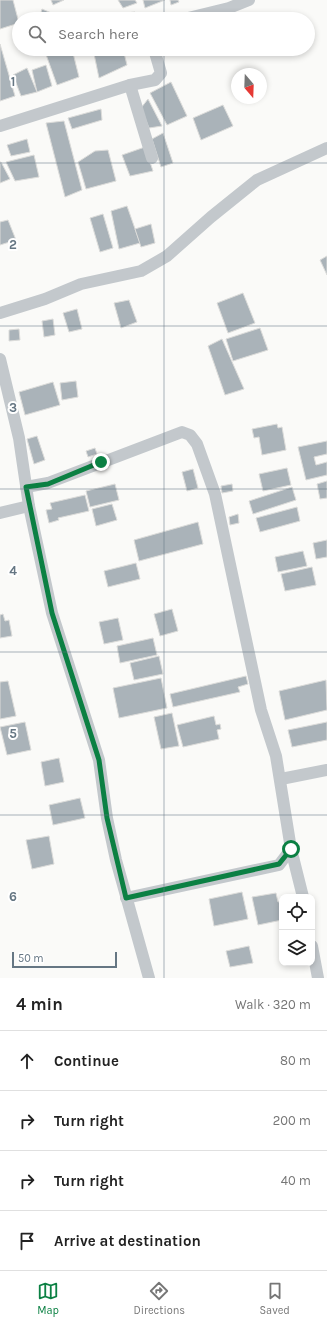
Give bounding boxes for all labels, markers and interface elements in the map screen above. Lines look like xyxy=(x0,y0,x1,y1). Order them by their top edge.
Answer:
search box xyxy=(12,12,315,56)
icon: search xyxy=(26,23,48,45)
text: Search here xyxy=(58,25,139,43)
north arrow xyxy=(231,68,267,104)
text: 1 xyxy=(11,74,15,89)
text: 2 xyxy=(9,237,17,252)
text: 3 xyxy=(9,400,17,415)
route end xyxy=(92,453,110,471)
text: 4 xyxy=(9,563,17,578)
text: 5 xyxy=(9,726,17,741)
route start xyxy=(282,840,300,858)
text: 6 xyxy=(9,889,17,904)
map controls xyxy=(279,894,315,966)
button: locate xyxy=(279,894,315,930)
button: layers xyxy=(279,930,315,966)
scale bar xyxy=(12,950,117,969)
text: 50 m xyxy=(18,952,44,965)
text: 4 min xyxy=(16,994,63,1014)
text: Walk · 320 m xyxy=(235,997,311,1012)
icon: ahead xyxy=(16,1050,38,1072)
text: Continue xyxy=(54,1052,119,1070)
text: 80 m xyxy=(280,1053,311,1068)
icon: right xyxy=(16,1110,38,1132)
text: Turn right xyxy=(54,1112,124,1130)
text: 200 m xyxy=(273,1113,311,1128)
icon: right xyxy=(16,1170,38,1192)
text: Turn right xyxy=(54,1172,124,1190)
text: 40 m xyxy=(281,1173,311,1188)
icon: arrive xyxy=(16,1230,38,1252)
text: Arrive at destination xyxy=(54,1232,201,1250)
tab: Map xyxy=(37,1280,59,1317)
tab: Directions xyxy=(133,1280,185,1317)
tab: Saved xyxy=(259,1280,290,1317)

